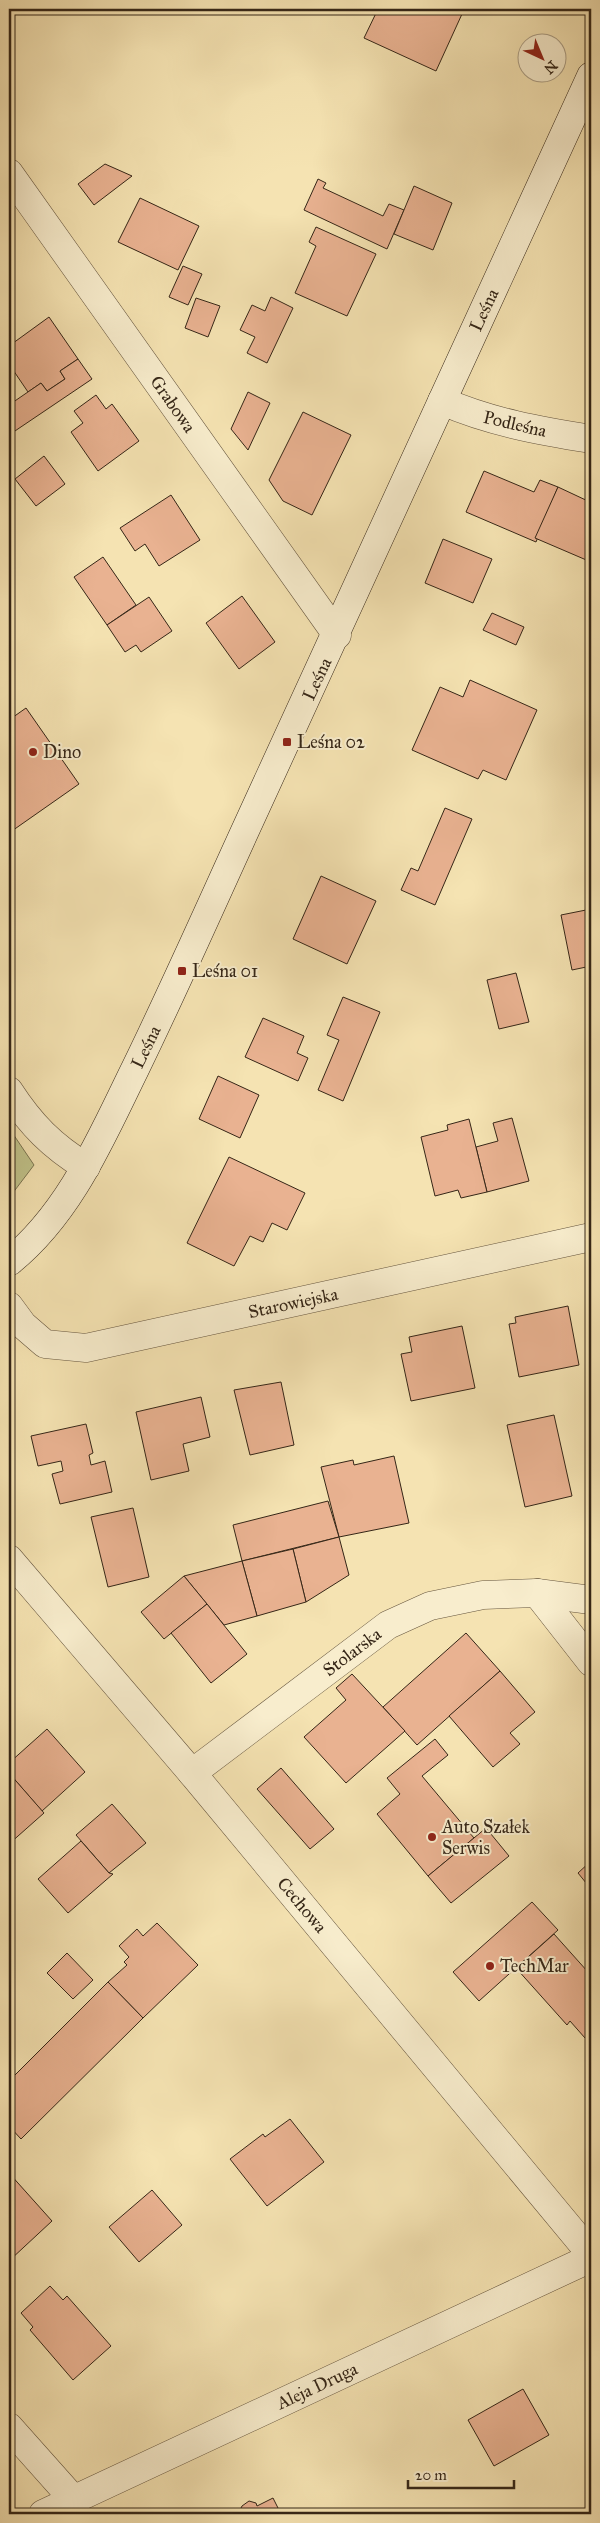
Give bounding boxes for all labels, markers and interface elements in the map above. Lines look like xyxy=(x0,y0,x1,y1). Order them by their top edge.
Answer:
north arrow xyxy=(518,32,568,82)
text: N xyxy=(540,57,561,77)
street label: Leśna xyxy=(465,285,504,335)
street label: Grabowa xyxy=(145,371,201,437)
street label: Podleśna xyxy=(481,406,549,442)
street label: Leśna xyxy=(298,654,337,704)
place label: Leśna 02 xyxy=(297,731,365,753)
marker: Leśna 02 xyxy=(281,736,293,748)
place label: Dino xyxy=(43,741,81,763)
marker: Dino xyxy=(27,746,39,758)
place label: Leśna 01 xyxy=(192,960,258,982)
marker: Leśna 01 xyxy=(176,965,188,977)
street label: Leśna xyxy=(126,1022,166,1072)
street label: Starowiejska xyxy=(246,1283,340,1323)
street label: Stolarska xyxy=(318,1623,386,1681)
place label: Auto Szałek Serwis xyxy=(441,1816,530,1859)
marker: Auto Szałek Serwis xyxy=(426,1831,438,1843)
street label: Cechowa xyxy=(272,1873,332,1938)
place label: TechMar xyxy=(500,1955,569,1977)
marker: TechMar xyxy=(484,1960,496,1972)
street label: Aleja Druga xyxy=(272,2357,362,2416)
scale bar xyxy=(408,2458,514,2490)
text: 20 m xyxy=(415,2466,447,2484)

